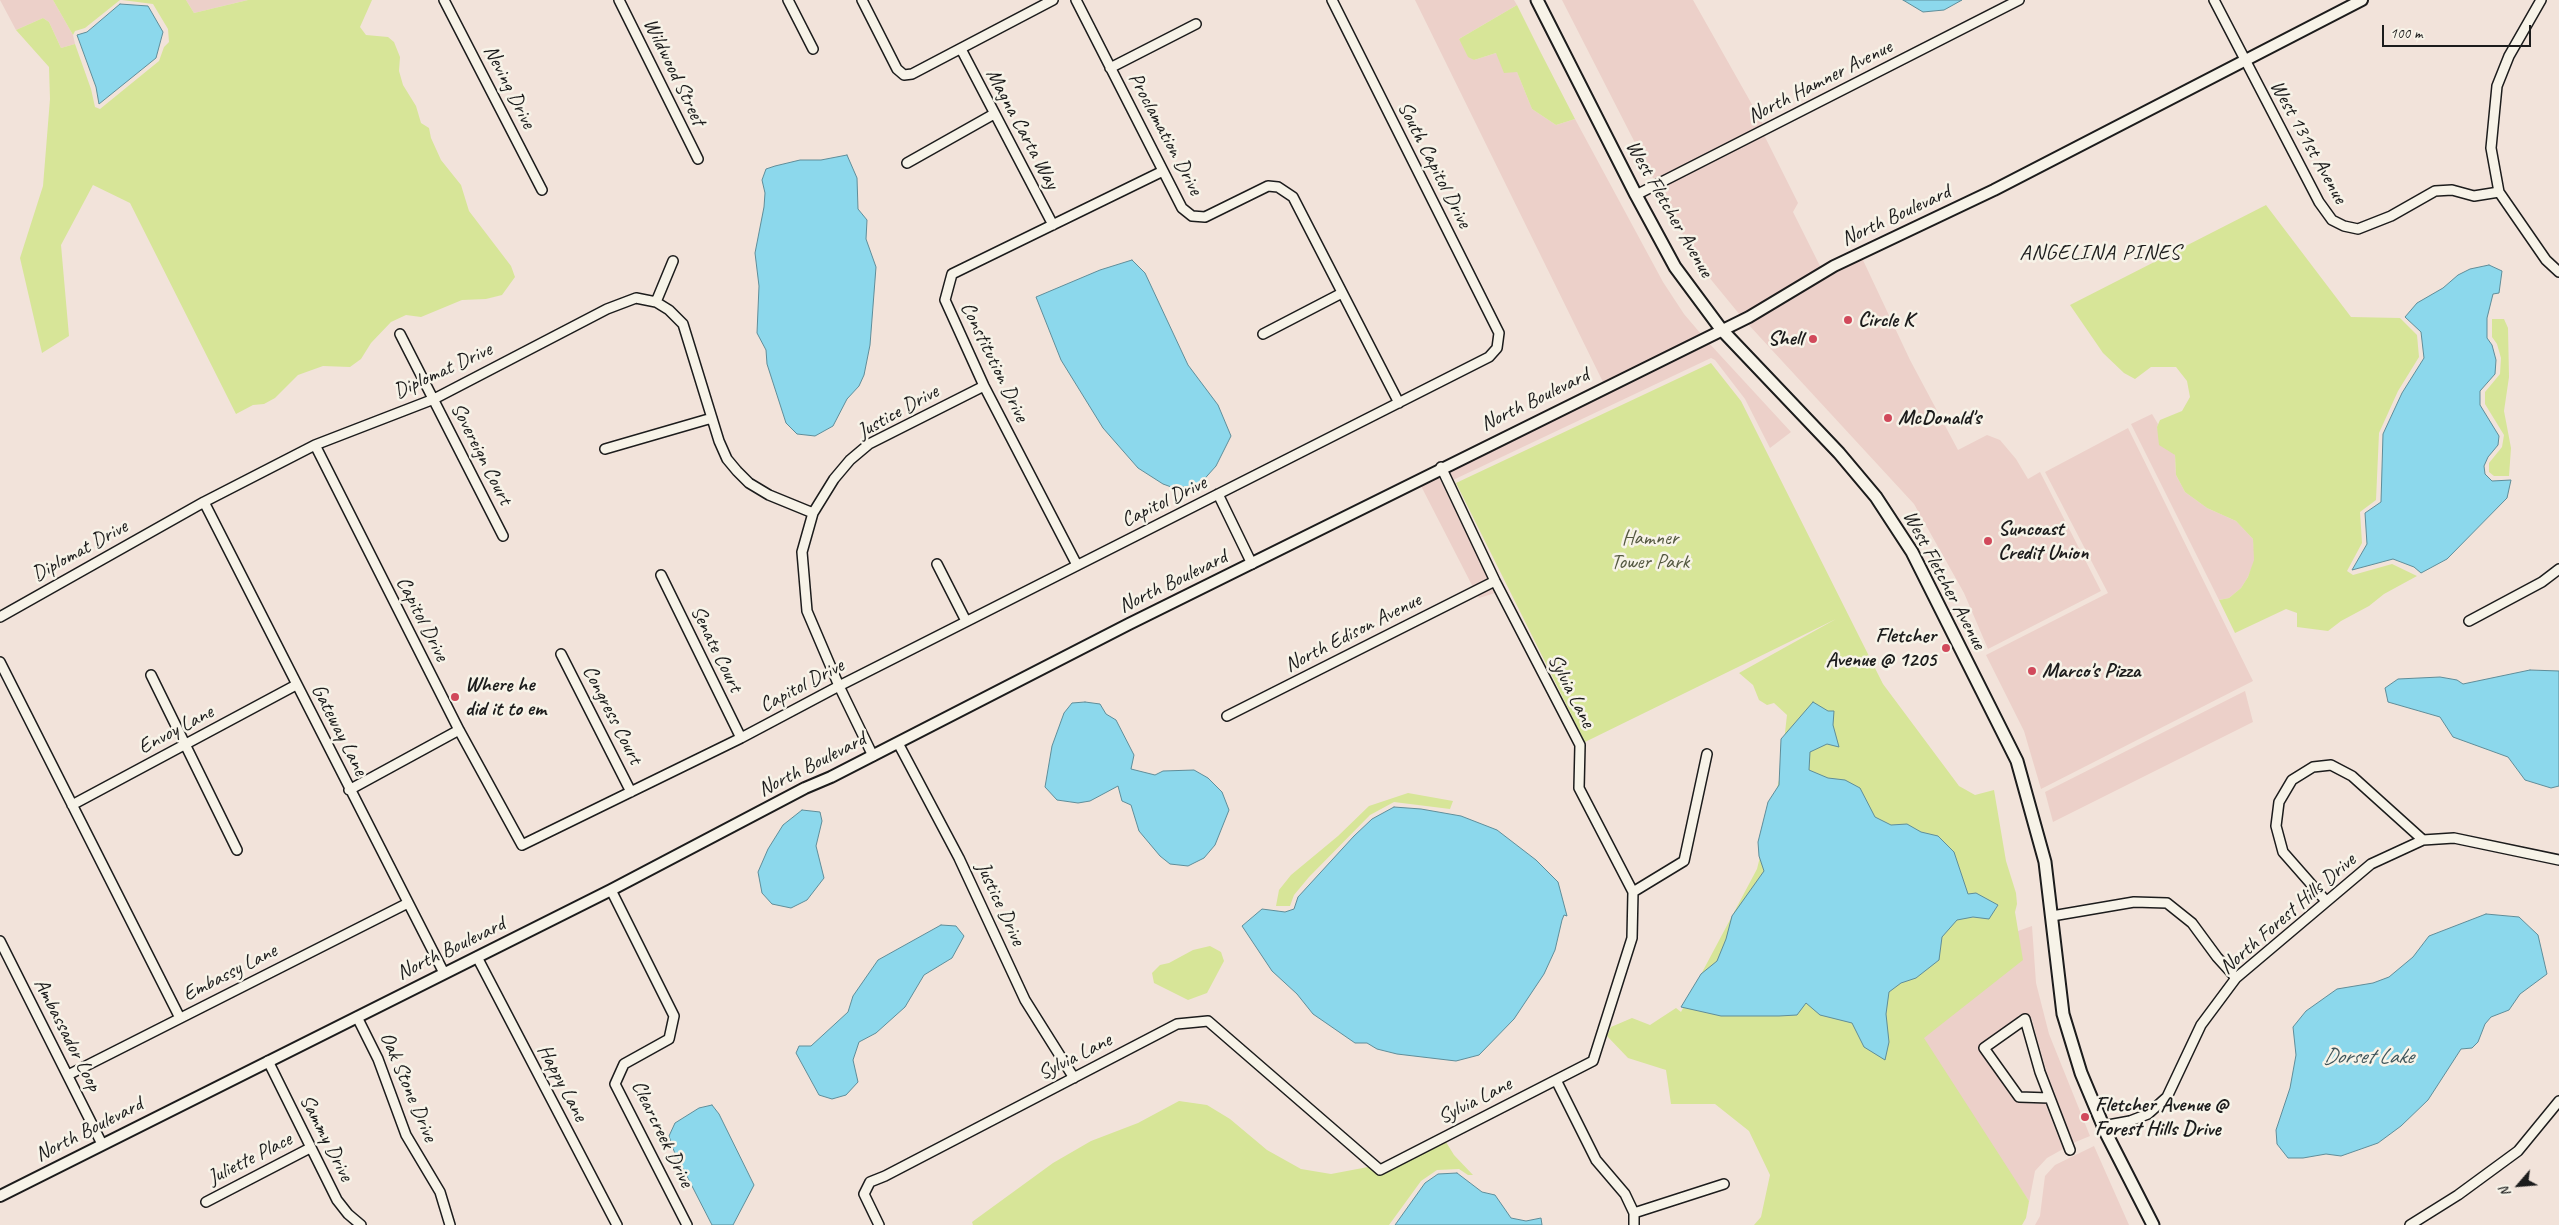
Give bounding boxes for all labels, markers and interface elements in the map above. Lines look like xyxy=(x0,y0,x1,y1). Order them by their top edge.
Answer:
street label: Wildwood Street xyxy=(637,14,711,130)
scale bar xyxy=(2384,15,2533,47)
text: 100 m xyxy=(2390,24,2422,43)
street label: North Hamner Avenue xyxy=(1743,35,1897,129)
street label: Neving Drive xyxy=(477,41,541,133)
street label: Magna Carta Way xyxy=(980,64,1064,194)
street label: Proclamation Drive xyxy=(1122,69,1208,199)
street label: West 131st Avenue xyxy=(2264,76,2352,208)
street label: South Capitol Drive xyxy=(1391,98,1477,232)
street label: West Fletcher Avenue xyxy=(1620,136,1718,282)
street label: North Boulevard xyxy=(1837,180,1955,252)
district label: ANGELINA PINES xyxy=(2017,240,2183,266)
street label: Constitution Drive xyxy=(954,298,1034,426)
place label: Circle K xyxy=(1858,307,1914,333)
marker: Circle K xyxy=(1842,314,1854,326)
place label: Shell xyxy=(1768,326,1803,352)
marker: Shell xyxy=(1807,333,1819,345)
street label: Diplomat Drive xyxy=(390,337,496,405)
street label: North Boulevard xyxy=(1477,363,1593,437)
street label: Justice Drive xyxy=(853,379,943,445)
street label: Sovereign Court xyxy=(445,399,517,509)
place label: McDonald's xyxy=(1898,405,1981,431)
marker: McDonald's xyxy=(1882,412,1894,424)
street label: Capitol Drive xyxy=(1117,471,1211,533)
street label: West Fletcher Avenue xyxy=(1897,506,1991,654)
street label: Diplomat Drive xyxy=(28,514,132,588)
place label: Suncoast Credit Union xyxy=(1998,516,2088,566)
park label: Hamner Tower Park xyxy=(1611,525,1689,575)
marker: Suncoast Credit Union xyxy=(1982,535,1994,547)
street label: North Boulevard xyxy=(1115,545,1231,619)
street label: Capitol Drive xyxy=(390,572,454,666)
street label: North Edison Avenue xyxy=(1281,588,1425,678)
street label: Senate Court xyxy=(684,602,748,696)
place label: Fletcher Avenue @ 1205 xyxy=(1826,623,1936,673)
marker: Fletcher Avenue @ 1205 xyxy=(1940,642,1952,654)
street label: Sylvia Lane xyxy=(1542,650,1600,732)
street label: Capitol Drive xyxy=(756,653,848,719)
place label: Marco's Pizza xyxy=(2042,658,2140,684)
street label: Congress Court xyxy=(576,661,648,769)
marker: Marco's Pizza xyxy=(2026,665,2038,677)
place label: Where he did it to em xyxy=(465,672,546,722)
street label: Gateway Lane xyxy=(305,680,373,780)
marker: Where he did it to em xyxy=(449,691,461,703)
street label: Envoy Lane xyxy=(134,700,218,760)
street label: North Boulevard xyxy=(754,727,870,803)
street label: North Forest Hills Drive xyxy=(2215,848,2361,980)
street label: Justice Drive xyxy=(970,858,1030,950)
street label: North Boulevard xyxy=(393,912,509,986)
street label: Embassy Lane xyxy=(179,939,281,1007)
street label: Ambassador Loop xyxy=(28,974,106,1096)
street label: Sylvia Lane xyxy=(1034,1028,1116,1086)
street label: Oak Stone Drive xyxy=(374,1029,442,1145)
street label: Happy Lane xyxy=(531,1040,593,1126)
water label: Dorset Lake xyxy=(2323,1044,2413,1070)
street label: Sylvia Lane xyxy=(1434,1072,1516,1130)
street label: Clearcreek Drive xyxy=(625,1076,699,1192)
street label: Sammy Drive xyxy=(293,1091,359,1185)
street label: North Boulevard xyxy=(31,1092,147,1168)
place label: Fletcher Avenue @ Forest Hills Drive xyxy=(2095,1092,2228,1142)
marker: Fletcher Avenue @ Forest Hills Drive xyxy=(2079,1111,2091,1123)
street label: Juliette Place xyxy=(204,1127,296,1191)
north arrow xyxy=(2494,1160,2544,1210)
text: N xyxy=(2496,1184,2515,1200)

